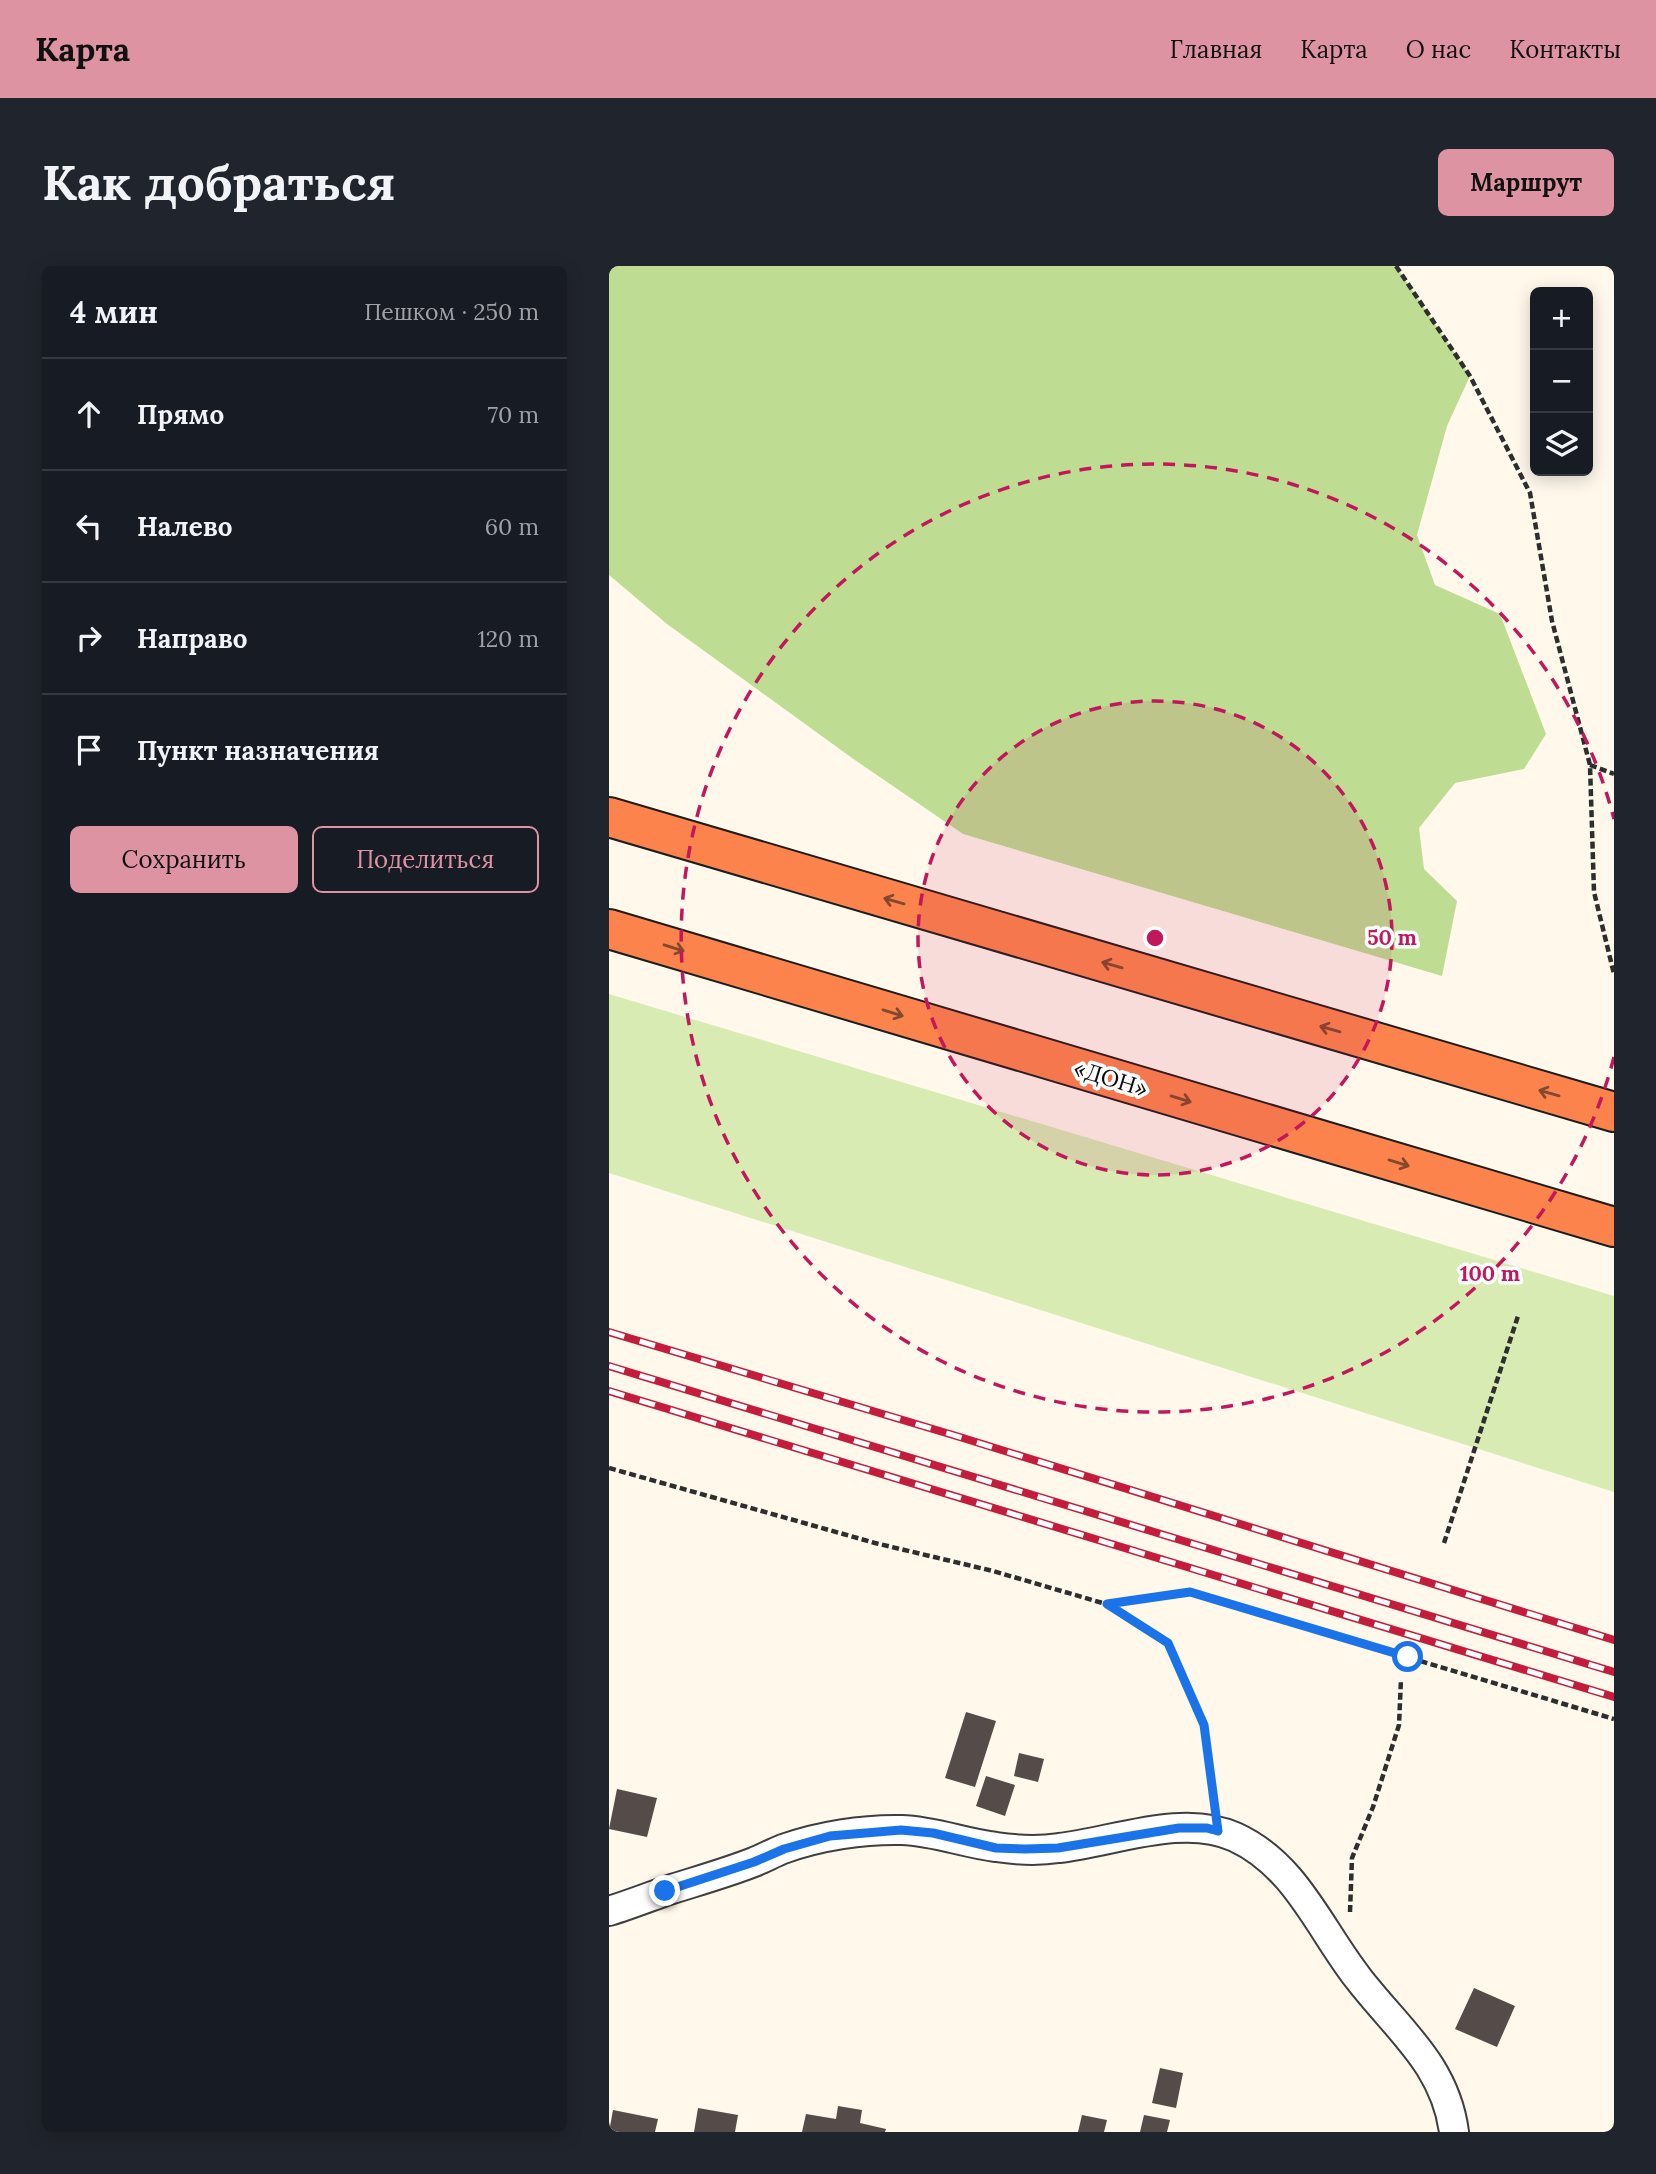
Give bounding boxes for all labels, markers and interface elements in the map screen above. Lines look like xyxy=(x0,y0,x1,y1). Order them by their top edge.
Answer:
text: Карта xyxy=(35,28,130,70)
text: Главная xyxy=(1170,34,1262,65)
text: Карта xyxy=(1300,34,1368,65)
text: О нас xyxy=(1406,34,1471,65)
text: Контакты xyxy=(1509,34,1621,65)
button: Маршрут xyxy=(1438,149,1614,216)
text: Как добраться xyxy=(42,151,396,213)
map controls xyxy=(1530,287,1593,476)
button: + xyxy=(1530,287,1593,350)
text: 4 мин xyxy=(70,293,158,331)
text: Пешком · 250 m xyxy=(364,297,539,326)
button: − xyxy=(1530,350,1593,413)
icon: ahead xyxy=(70,395,108,433)
text: Прямо xyxy=(137,398,224,431)
text: 70 m xyxy=(488,400,539,429)
button: layers xyxy=(1530,413,1593,476)
icon: left xyxy=(70,507,108,545)
text: Налево xyxy=(137,510,233,543)
text: 60 m xyxy=(485,512,539,541)
icon: right xyxy=(70,619,108,657)
text: Направо xyxy=(137,622,248,655)
text: 120 m xyxy=(477,624,539,653)
icon: arrive xyxy=(70,731,108,769)
text: Пункт назначения xyxy=(137,734,379,767)
button: Сохранить xyxy=(70,826,298,893)
button: Поделиться xyxy=(312,826,539,893)
one-way arrow xyxy=(883,893,905,906)
text: 50 m xyxy=(1367,924,1417,951)
centre of rings xyxy=(1143,926,1167,950)
one-way arrow xyxy=(663,943,685,956)
one-way arrow xyxy=(1101,957,1123,970)
one-way arrow xyxy=(881,1008,903,1021)
one-way arrow xyxy=(1319,1021,1341,1034)
street label: «ДОН» xyxy=(1070,1053,1152,1103)
one-way arrow xyxy=(1538,1085,1560,1098)
one-way arrow xyxy=(1170,1093,1192,1106)
one-way arrow xyxy=(1388,1158,1410,1171)
text: 100 m xyxy=(1460,1260,1520,1287)
route start xyxy=(1392,1641,1423,1672)
route end xyxy=(649,1875,680,1906)

